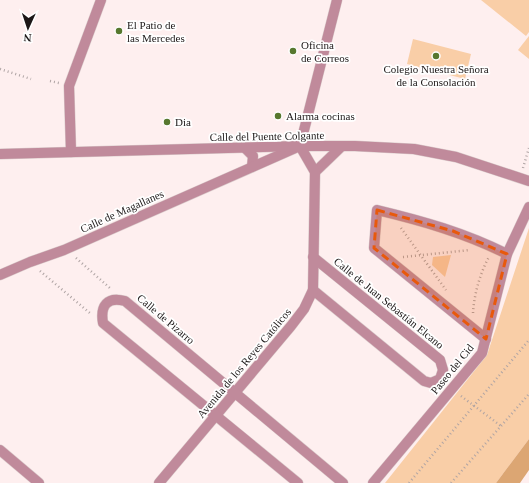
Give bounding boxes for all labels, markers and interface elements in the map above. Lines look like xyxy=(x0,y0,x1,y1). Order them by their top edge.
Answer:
north arrow xyxy=(8,8,48,48)
place label: El Patio de las Mercedes xyxy=(127,19,185,44)
marker: El Patio de las Mercedes xyxy=(114,26,124,36)
text: N xyxy=(23,32,32,44)
place label: Oficina de Correos xyxy=(301,39,349,64)
marker: Oficina de Correos xyxy=(288,46,298,56)
marker: Colegio Nuestra Señora de la Consolación xyxy=(431,51,441,61)
place label: Colegio Nuestra Señora de la Consolación xyxy=(383,63,489,88)
place label: Alarma cocinas xyxy=(286,110,355,122)
marker: Alarma cocinas xyxy=(273,111,283,121)
place label: Dia xyxy=(175,116,191,128)
marker: Dia xyxy=(162,117,172,127)
street label: Calle del Puente Colgante xyxy=(210,129,324,143)
street label: Calle de Magallanes xyxy=(79,187,165,235)
street label: Calle de Juan Sebastián Elcano xyxy=(332,255,447,351)
street label: Calle de Pizarro xyxy=(135,292,197,347)
street label: Avenida de los Reyes Católicos xyxy=(195,306,293,420)
street label: Paseo del Cid xyxy=(428,341,476,396)

